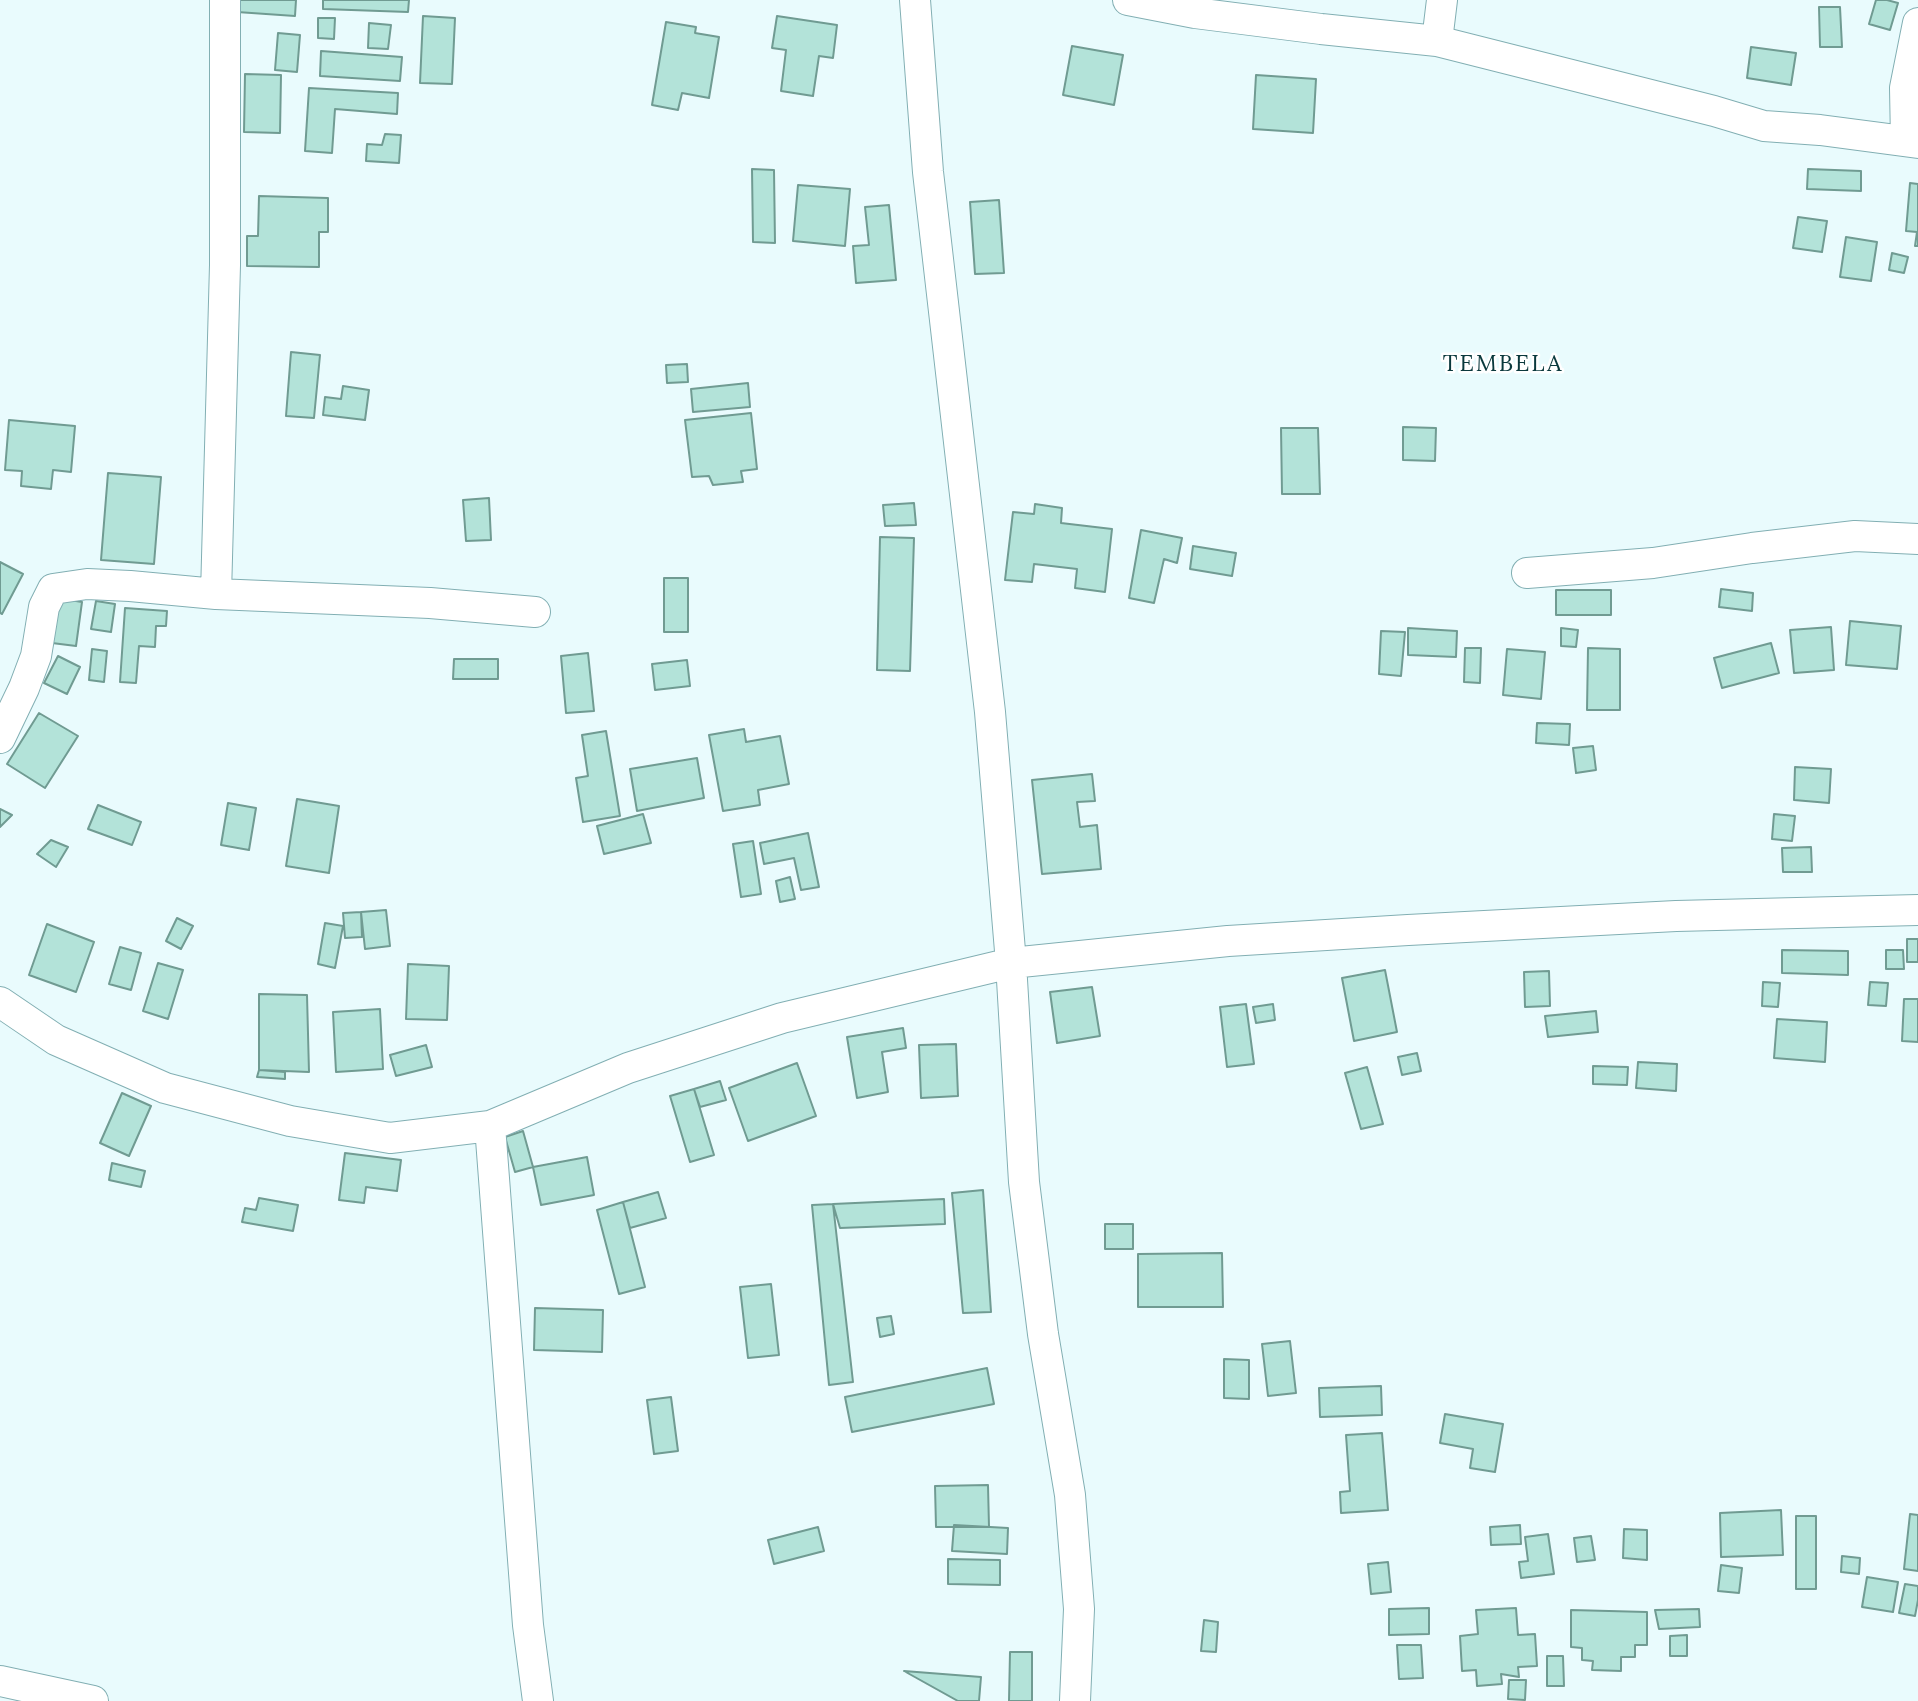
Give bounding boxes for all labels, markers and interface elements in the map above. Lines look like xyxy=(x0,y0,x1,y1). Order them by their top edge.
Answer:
district label: TEMBELA xyxy=(1444,350,1562,378)

